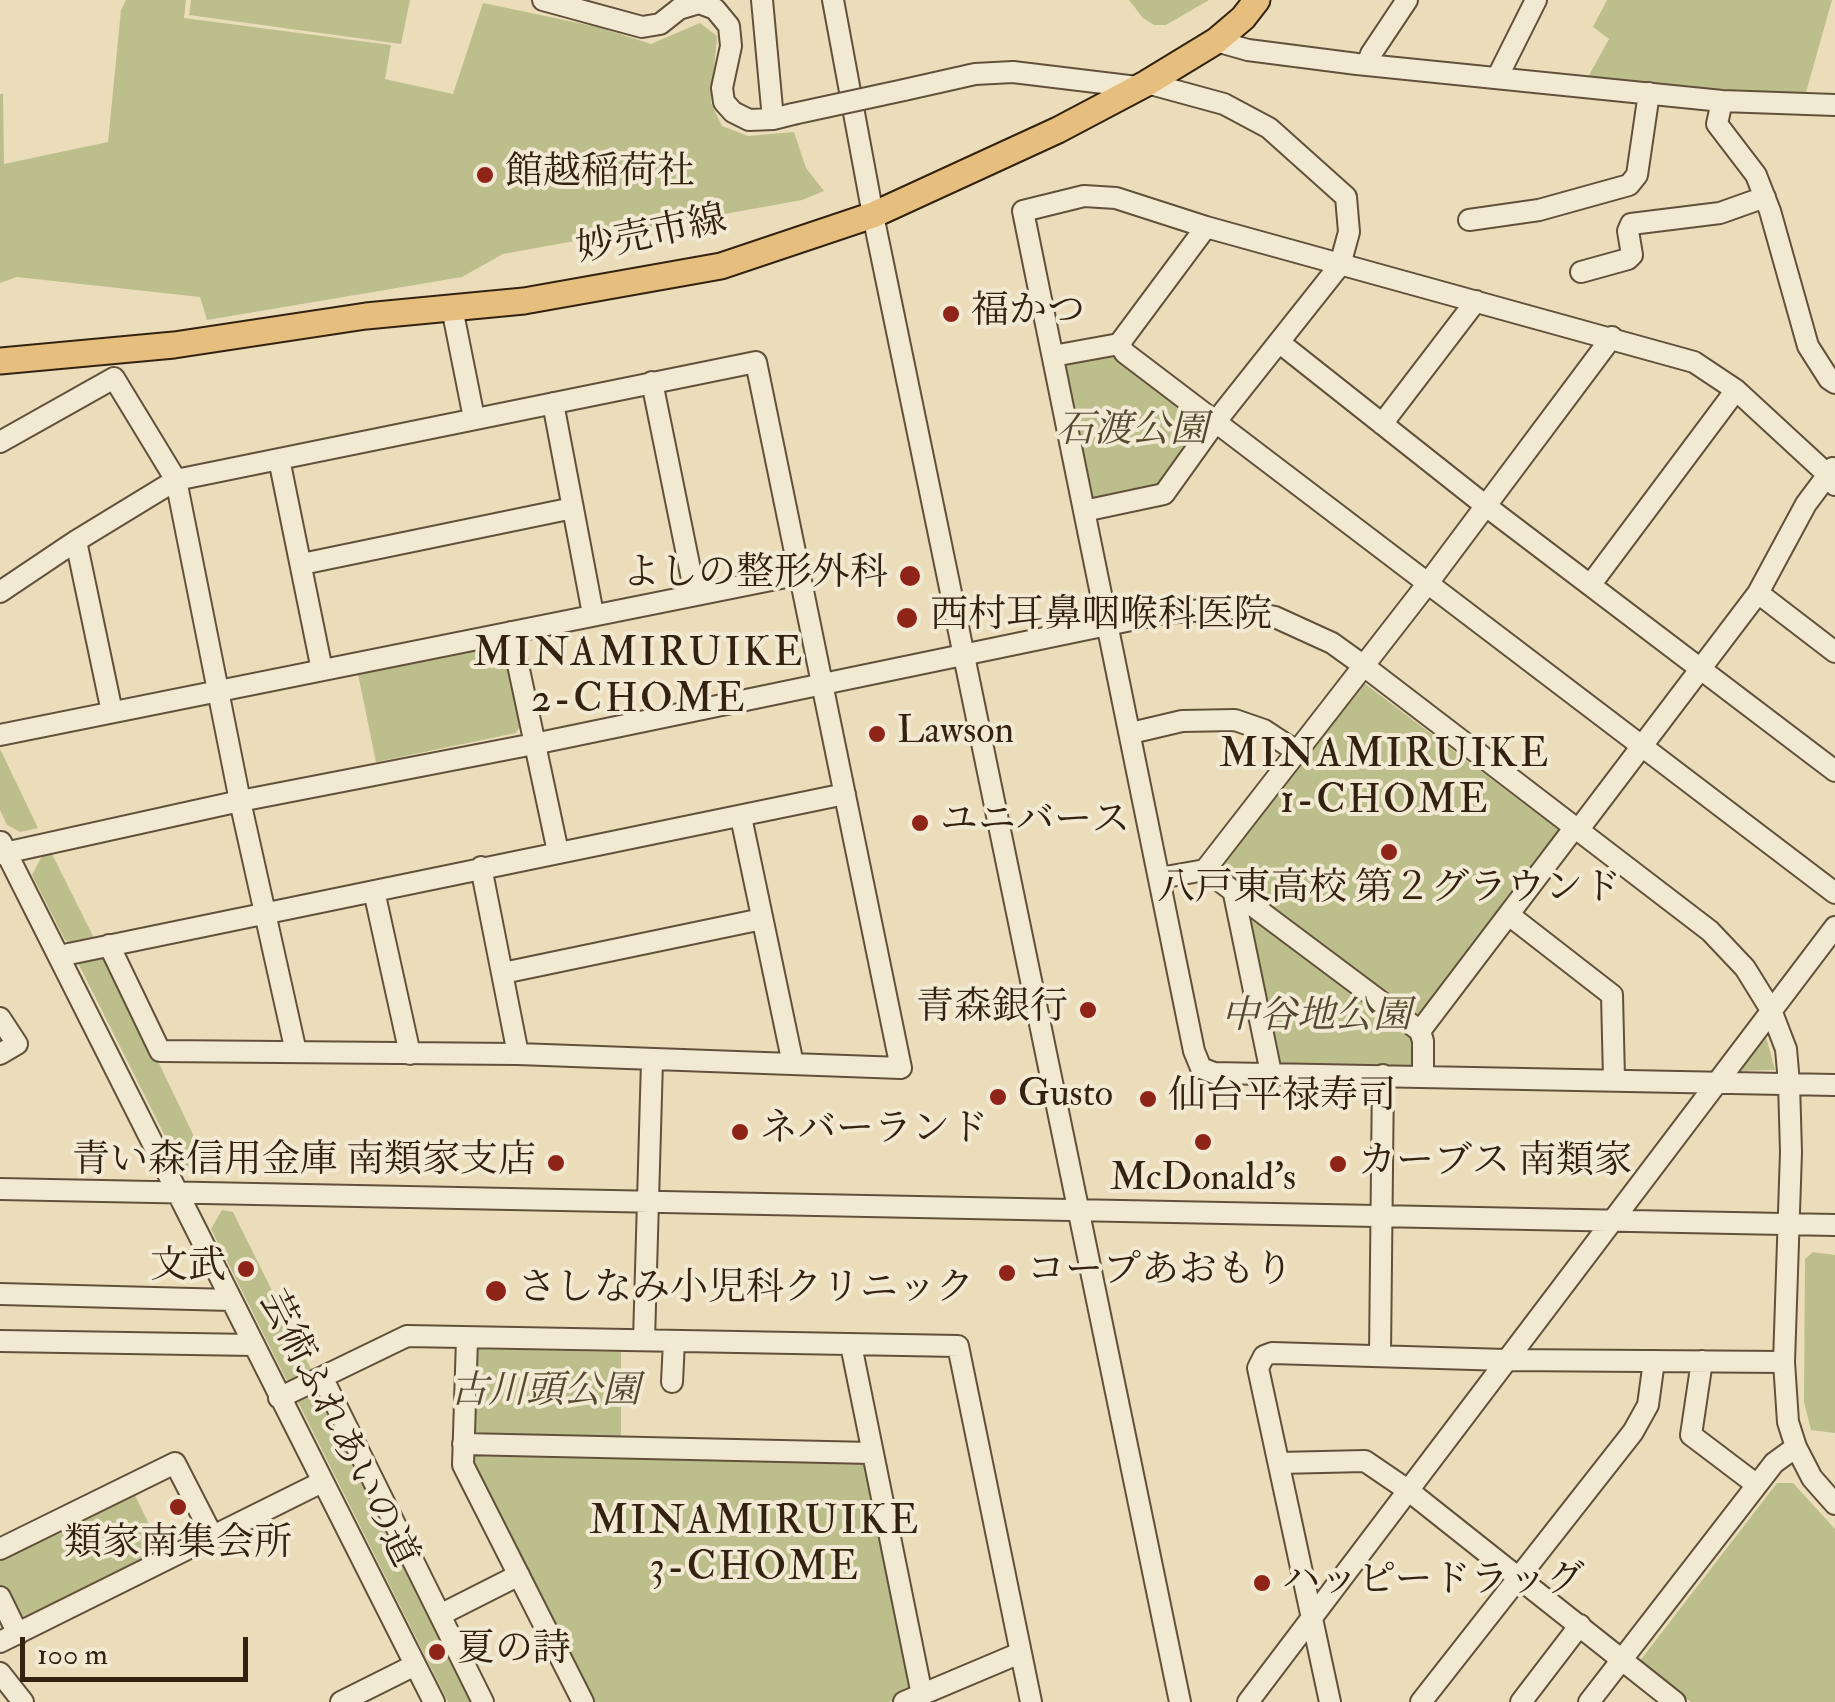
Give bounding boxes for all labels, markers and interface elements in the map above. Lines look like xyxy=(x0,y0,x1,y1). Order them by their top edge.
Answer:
place label: 館越稲荷社 xyxy=(505,152,695,198)
marker: 館越稲荷社 xyxy=(474,164,496,186)
street label: 妙売市線 xyxy=(573,199,731,275)
place label: 福かつ xyxy=(971,291,1085,337)
marker: 福かつ xyxy=(940,303,962,325)
park label: 石渡公園 xyxy=(1056,410,1208,456)
place label: よしの整形外科 xyxy=(622,553,888,599)
marker: よしの整形外科 xyxy=(897,563,923,589)
place label: 西村耳鼻咽喉科医院 xyxy=(930,595,1272,641)
marker: 西村耳鼻咽喉科医院 xyxy=(894,605,920,631)
district label: MINAMIRUIKE 2-CHOME xyxy=(473,632,805,726)
place label: Lawson xyxy=(897,711,1014,757)
marker: Lawson xyxy=(866,723,888,745)
district label: MINAMIRUIKE 1-CHOME xyxy=(1219,733,1551,827)
place label: ユニバース xyxy=(940,800,1130,846)
marker: ユニバース xyxy=(909,812,931,834)
marker: 八戸東高校 第２グラウンド xyxy=(1378,841,1400,863)
place label: 八戸東高校 第２グラウンド xyxy=(1157,868,1621,914)
place label: 青森銀行 xyxy=(916,987,1068,1033)
park label: 中谷地公園 xyxy=(1221,996,1411,1042)
marker: 青森銀行 xyxy=(1077,999,1099,1021)
place label: Gusto xyxy=(1018,1074,1113,1120)
place label: 仙台平禄寿司 xyxy=(1168,1076,1396,1122)
marker: Gusto xyxy=(987,1086,1009,1108)
marker: 仙台平禄寿司 xyxy=(1137,1088,1159,1110)
place label: ネバーランド xyxy=(760,1109,988,1155)
marker: ネバーランド xyxy=(729,1121,751,1143)
marker: McDonald's xyxy=(1192,1131,1214,1153)
place label: 青い森信用金庫 南類家支店 xyxy=(72,1140,536,1186)
place label: カーブス 南類家 xyxy=(1358,1141,1632,1187)
marker: 青い森信用金庫 南類家支店 xyxy=(545,1152,567,1174)
marker: カーブス 南類家 xyxy=(1327,1153,1349,1175)
place label: McDonald's xyxy=(1110,1158,1296,1204)
place label: 文武 xyxy=(150,1246,226,1292)
place label: コープあおもり xyxy=(1027,1250,1293,1296)
marker: 文武 xyxy=(235,1258,257,1280)
marker: コープあおもり xyxy=(996,1262,1018,1284)
place label: さしなみ小児科クリニック xyxy=(518,1268,974,1314)
marker: さしなみ小児科クリニック xyxy=(483,1278,509,1304)
street label: 芸術ふれあいの道 xyxy=(247,1284,425,1576)
park label: 古川頭公園 xyxy=(450,1371,640,1417)
marker: 類家南集会所 xyxy=(167,1496,189,1518)
district label: MINAMIRUIKE 3-CHOME xyxy=(589,1500,921,1594)
place label: 類家南集会所 xyxy=(64,1523,292,1569)
place label: ハッピードラッグ xyxy=(1282,1560,1584,1606)
marker: ハッピードラッグ xyxy=(1251,1572,1273,1594)
scale bar xyxy=(25,1617,252,1679)
place label: 夏の詩 xyxy=(457,1629,571,1675)
text: 100 m xyxy=(37,1636,108,1673)
marker: 夏の詩 xyxy=(426,1641,448,1663)

